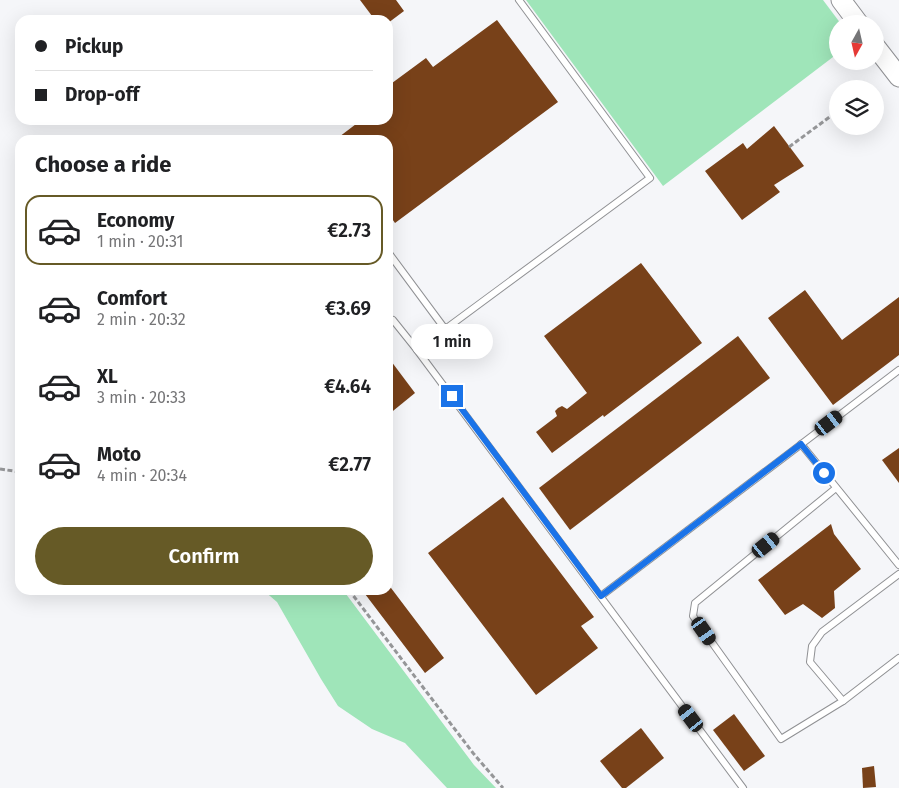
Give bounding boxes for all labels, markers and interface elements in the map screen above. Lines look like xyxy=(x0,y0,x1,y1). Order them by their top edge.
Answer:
north arrow xyxy=(829,15,884,70)
map controls xyxy=(829,15,884,135)
text: Pickup xyxy=(65,35,123,58)
button: layers xyxy=(829,80,884,135)
text: Drop-off xyxy=(65,83,139,106)
text: Choose a ride xyxy=(35,151,171,178)
icon: car xyxy=(37,208,82,253)
text: Economy xyxy=(97,209,174,232)
text: €2.73 xyxy=(327,219,371,242)
text: 1 min · 20:31 xyxy=(97,232,183,251)
icon: car xyxy=(37,286,82,331)
text: Comfort xyxy=(97,287,167,310)
text: €3.69 xyxy=(325,297,371,320)
text: 2 min · 20:32 xyxy=(97,310,186,329)
callout: 1 min xyxy=(411,324,493,358)
text: 1 min xyxy=(433,332,471,351)
icon: car xyxy=(37,364,82,409)
text: XL xyxy=(97,365,118,388)
text: €4.64 xyxy=(324,375,371,398)
route end xyxy=(441,385,463,407)
text: 3 min · 20:33 xyxy=(97,388,186,407)
car xyxy=(812,408,845,438)
icon: car xyxy=(37,442,82,487)
text: Moto xyxy=(97,443,141,466)
text: €2.77 xyxy=(328,453,371,476)
route start xyxy=(813,462,835,484)
text: 4 min · 20:34 xyxy=(97,466,187,485)
button: Confirm xyxy=(35,527,373,585)
car xyxy=(749,530,782,560)
car xyxy=(689,614,718,648)
car xyxy=(675,702,706,734)

